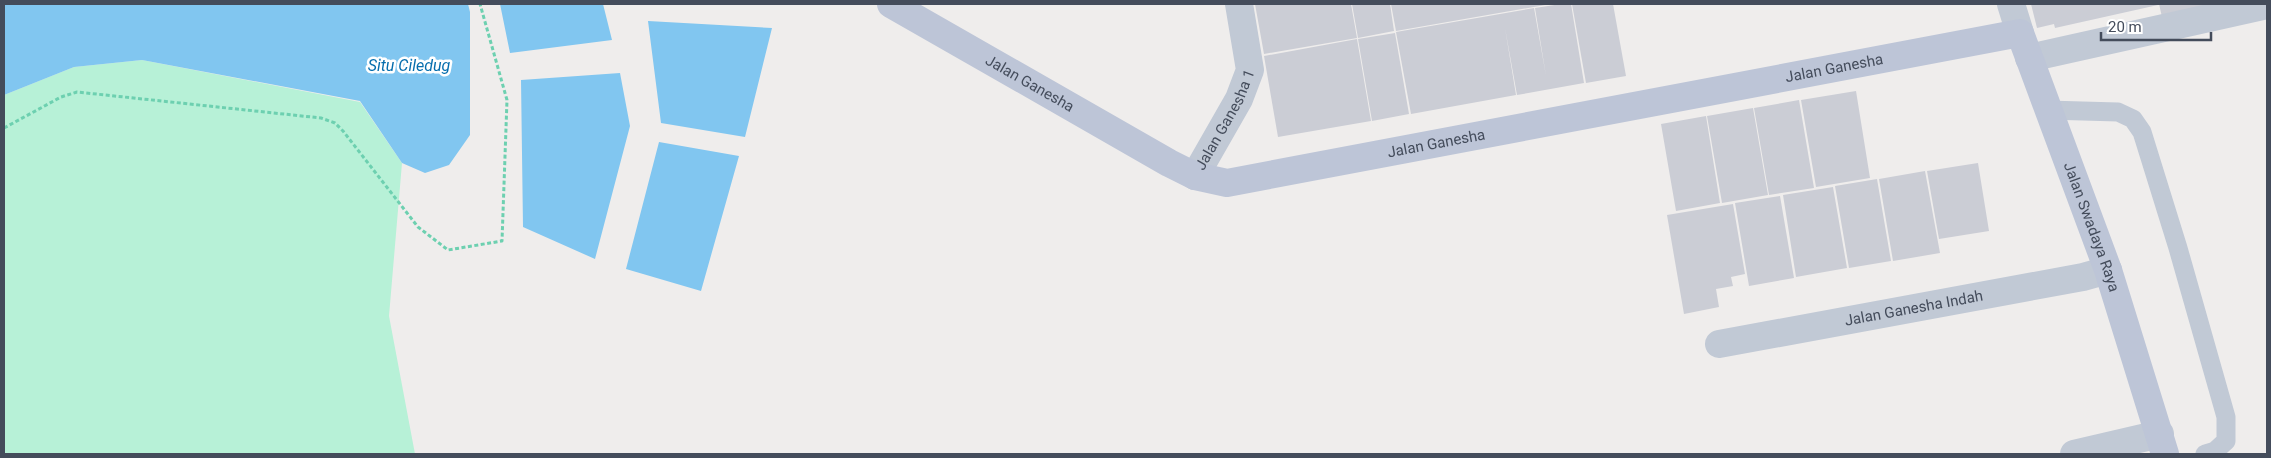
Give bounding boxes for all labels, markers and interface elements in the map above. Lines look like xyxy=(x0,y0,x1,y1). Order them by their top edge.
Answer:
scale bar xyxy=(2101,10,2211,42)
text: 20 m xyxy=(2108,18,2142,36)
street label: Jalan Ganesha xyxy=(1784,50,1885,86)
street label: Jalan Ganesha xyxy=(982,51,1077,116)
water label: Situ Ciledug xyxy=(368,56,451,75)
street label: Jalan Ganesha 1 xyxy=(1191,67,1258,173)
street label: Jalan Ganesha xyxy=(1386,125,1487,161)
street label: Jalan Swadaya Raya xyxy=(2060,160,2123,294)
street label: Jalan Ganesha Indah xyxy=(1843,287,1984,330)

